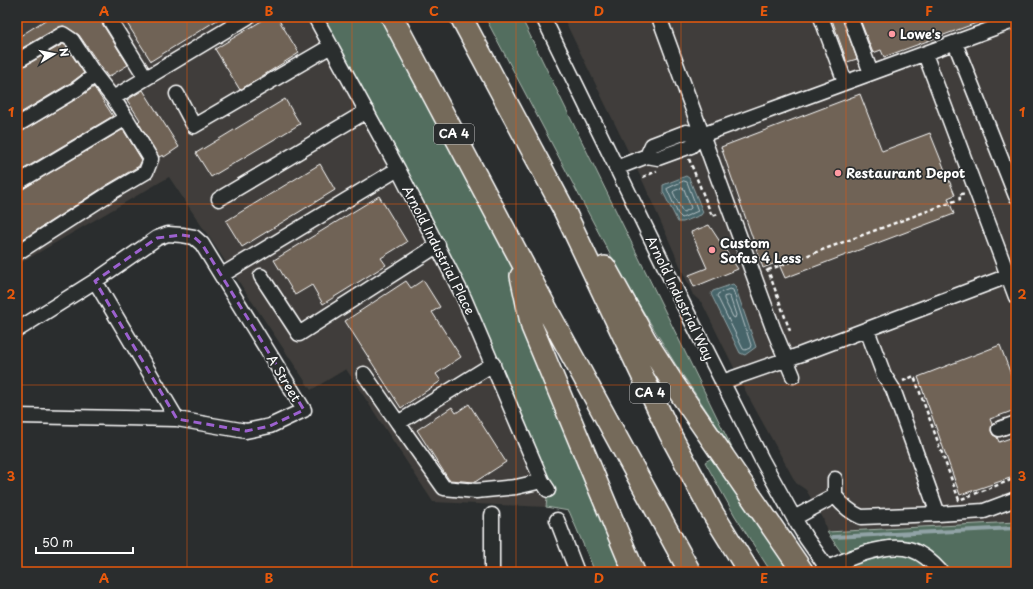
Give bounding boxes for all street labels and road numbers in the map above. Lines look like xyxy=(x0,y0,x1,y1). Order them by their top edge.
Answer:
road number: CA 4 xyxy=(434,124,474,144)
street label: Arnold Industrial Place xyxy=(399,182,480,318)
street label: Arnold Industrial Way xyxy=(642,232,719,363)
street label: A Street xyxy=(263,350,306,405)
road number: CA 4 xyxy=(630,383,670,403)

